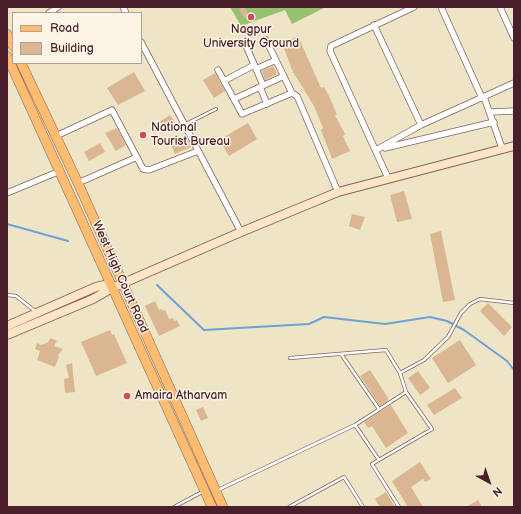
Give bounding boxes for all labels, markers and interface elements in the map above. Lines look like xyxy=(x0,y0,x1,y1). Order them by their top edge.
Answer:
legend xyxy=(12,12,142,64)
marker: Nagpur University Ground xyxy=(246,12,256,22)
text: Road xyxy=(50,21,79,36)
place label: Nagpur University Ground xyxy=(203,23,299,51)
text: Building xyxy=(50,41,94,56)
place label: National Tourist Bureau xyxy=(151,121,230,149)
marker: National Tourist Bureau xyxy=(138,130,148,140)
street label: West High Court Road xyxy=(89,219,151,335)
place label: Amaira Atharvam xyxy=(135,389,227,403)
marker: Amaira Atharvam xyxy=(122,391,132,401)
north arrow xyxy=(469,462,509,502)
text: N xyxy=(490,484,504,499)

